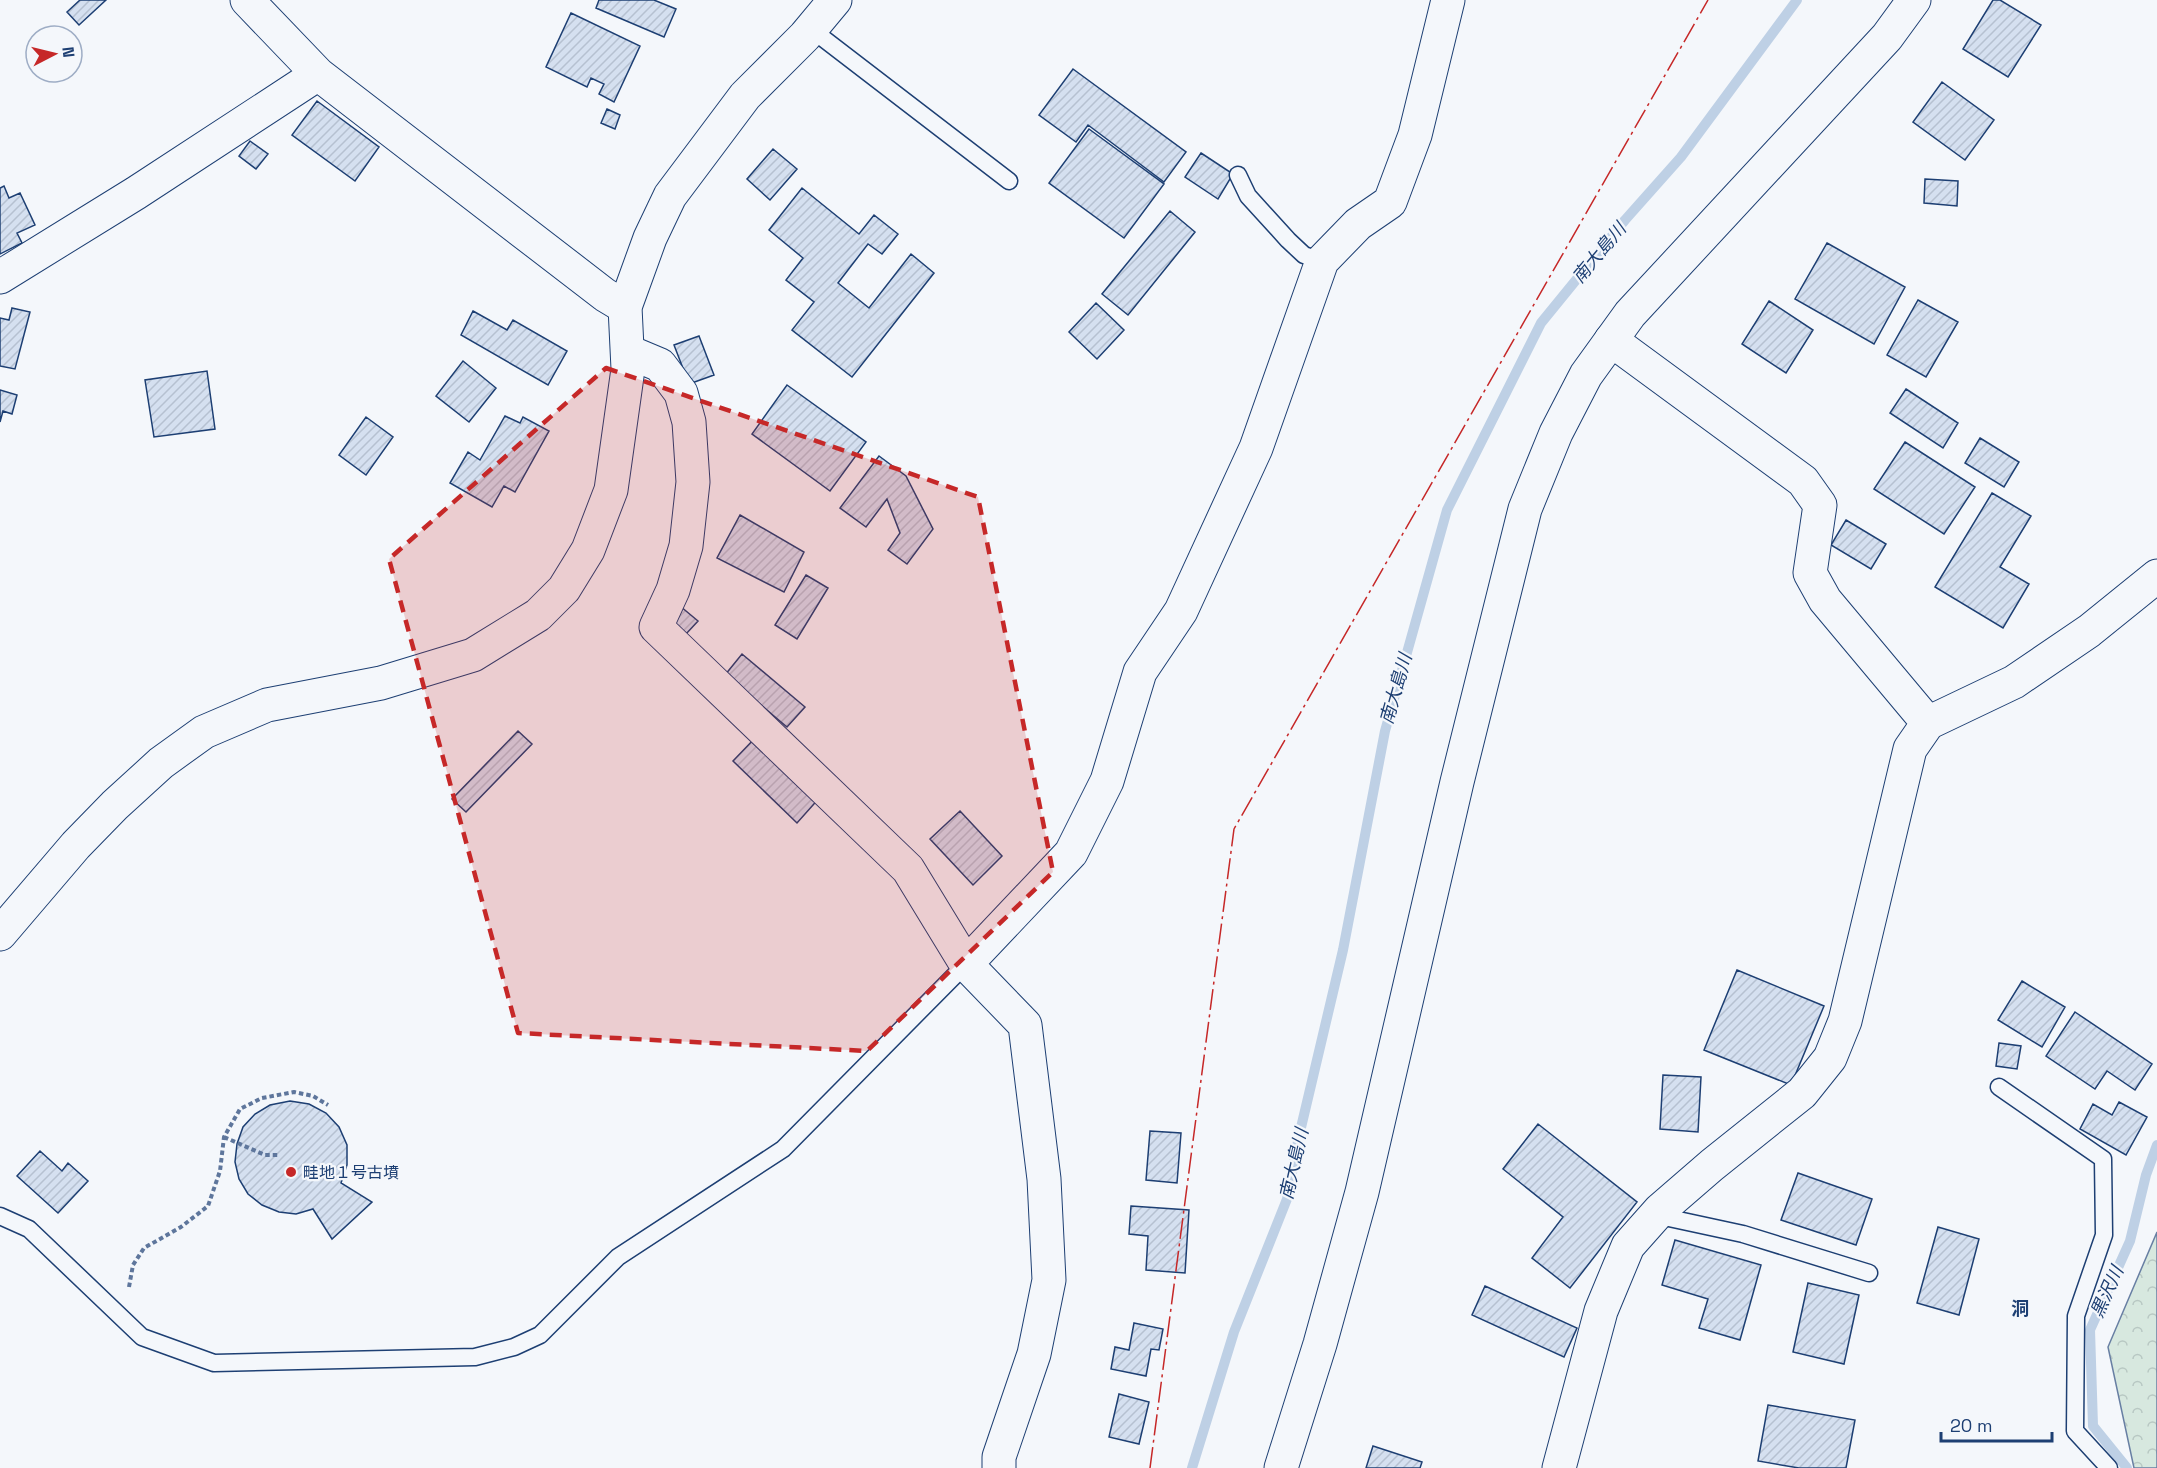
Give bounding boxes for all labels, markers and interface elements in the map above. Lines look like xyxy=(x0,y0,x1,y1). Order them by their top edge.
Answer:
north arrow xyxy=(24,24,84,84)
text: N xyxy=(57,46,79,59)
water label: 南大島川 xyxy=(1567,216,1632,288)
water label: 南大島川 xyxy=(1375,649,1417,727)
water label: 南大島川 xyxy=(1274,1124,1313,1202)
place label: 畦地１号古墳 xyxy=(303,1162,399,1183)
marker: 畦地１号古墳 xyxy=(284,1165,298,1179)
water label: 黒沢川 xyxy=(2085,1261,2129,1321)
district label: 洞 xyxy=(2011,1297,2029,1320)
scale bar xyxy=(1941,1405,2052,1443)
text: 20 m xyxy=(1950,1414,1993,1437)

